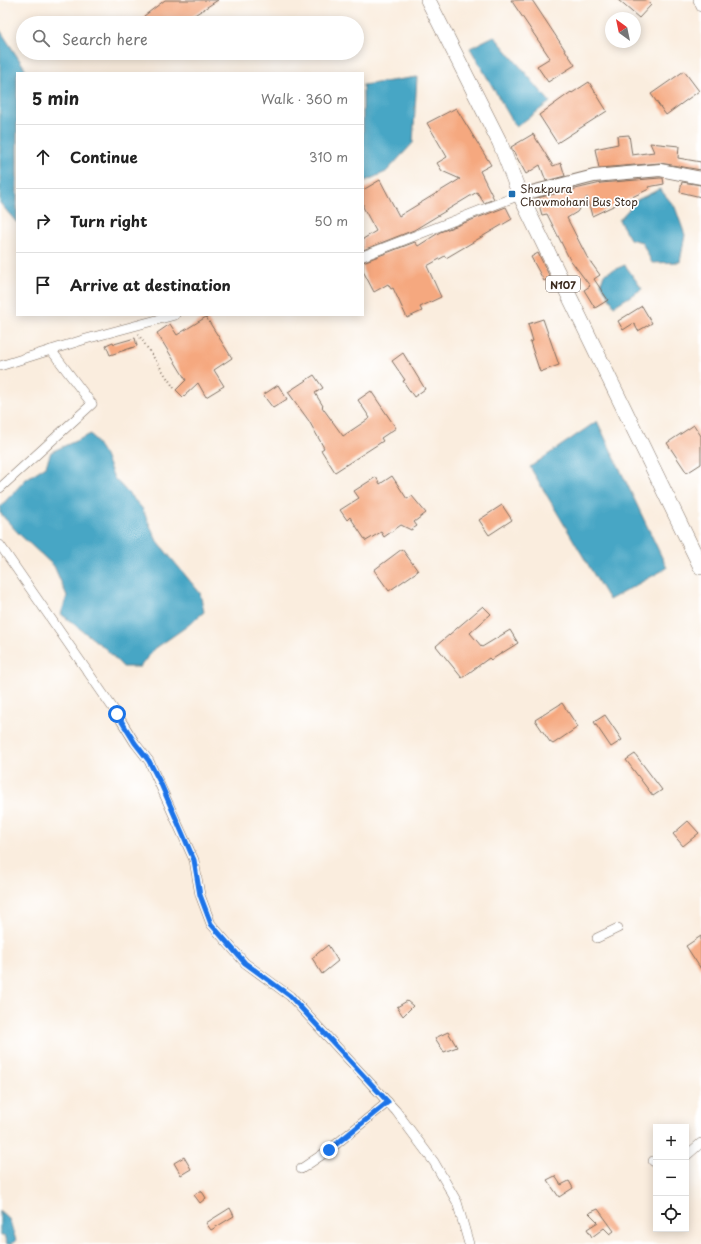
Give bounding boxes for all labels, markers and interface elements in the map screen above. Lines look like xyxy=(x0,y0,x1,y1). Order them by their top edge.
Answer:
north arrow xyxy=(605,12,641,48)
search box xyxy=(16,16,364,60)
icon: search xyxy=(30,27,52,49)
text: Search here xyxy=(62,27,148,50)
text: 5 min xyxy=(32,85,79,111)
text: Walk · 360 m xyxy=(261,89,348,108)
text: Continue xyxy=(70,145,138,168)
icon: ahead xyxy=(32,146,54,168)
text: 310 m xyxy=(309,147,348,166)
place label: Shakpura Chowmohani Bus Stop xyxy=(520,180,638,210)
marker: Shakpura Chowmohani Bus Stop xyxy=(507,189,517,199)
text: Turn right xyxy=(70,209,147,232)
icon: right xyxy=(32,210,54,232)
text: 50 m xyxy=(314,211,348,230)
text: Arrive at destination xyxy=(70,273,231,296)
icon: arrive xyxy=(32,274,54,296)
road number: N107 xyxy=(546,276,580,292)
route start xyxy=(108,705,126,723)
map controls xyxy=(653,1124,689,1232)
button: + xyxy=(653,1124,689,1160)
route end xyxy=(320,1141,338,1159)
button: − xyxy=(653,1160,689,1196)
button: locate xyxy=(653,1196,689,1232)

